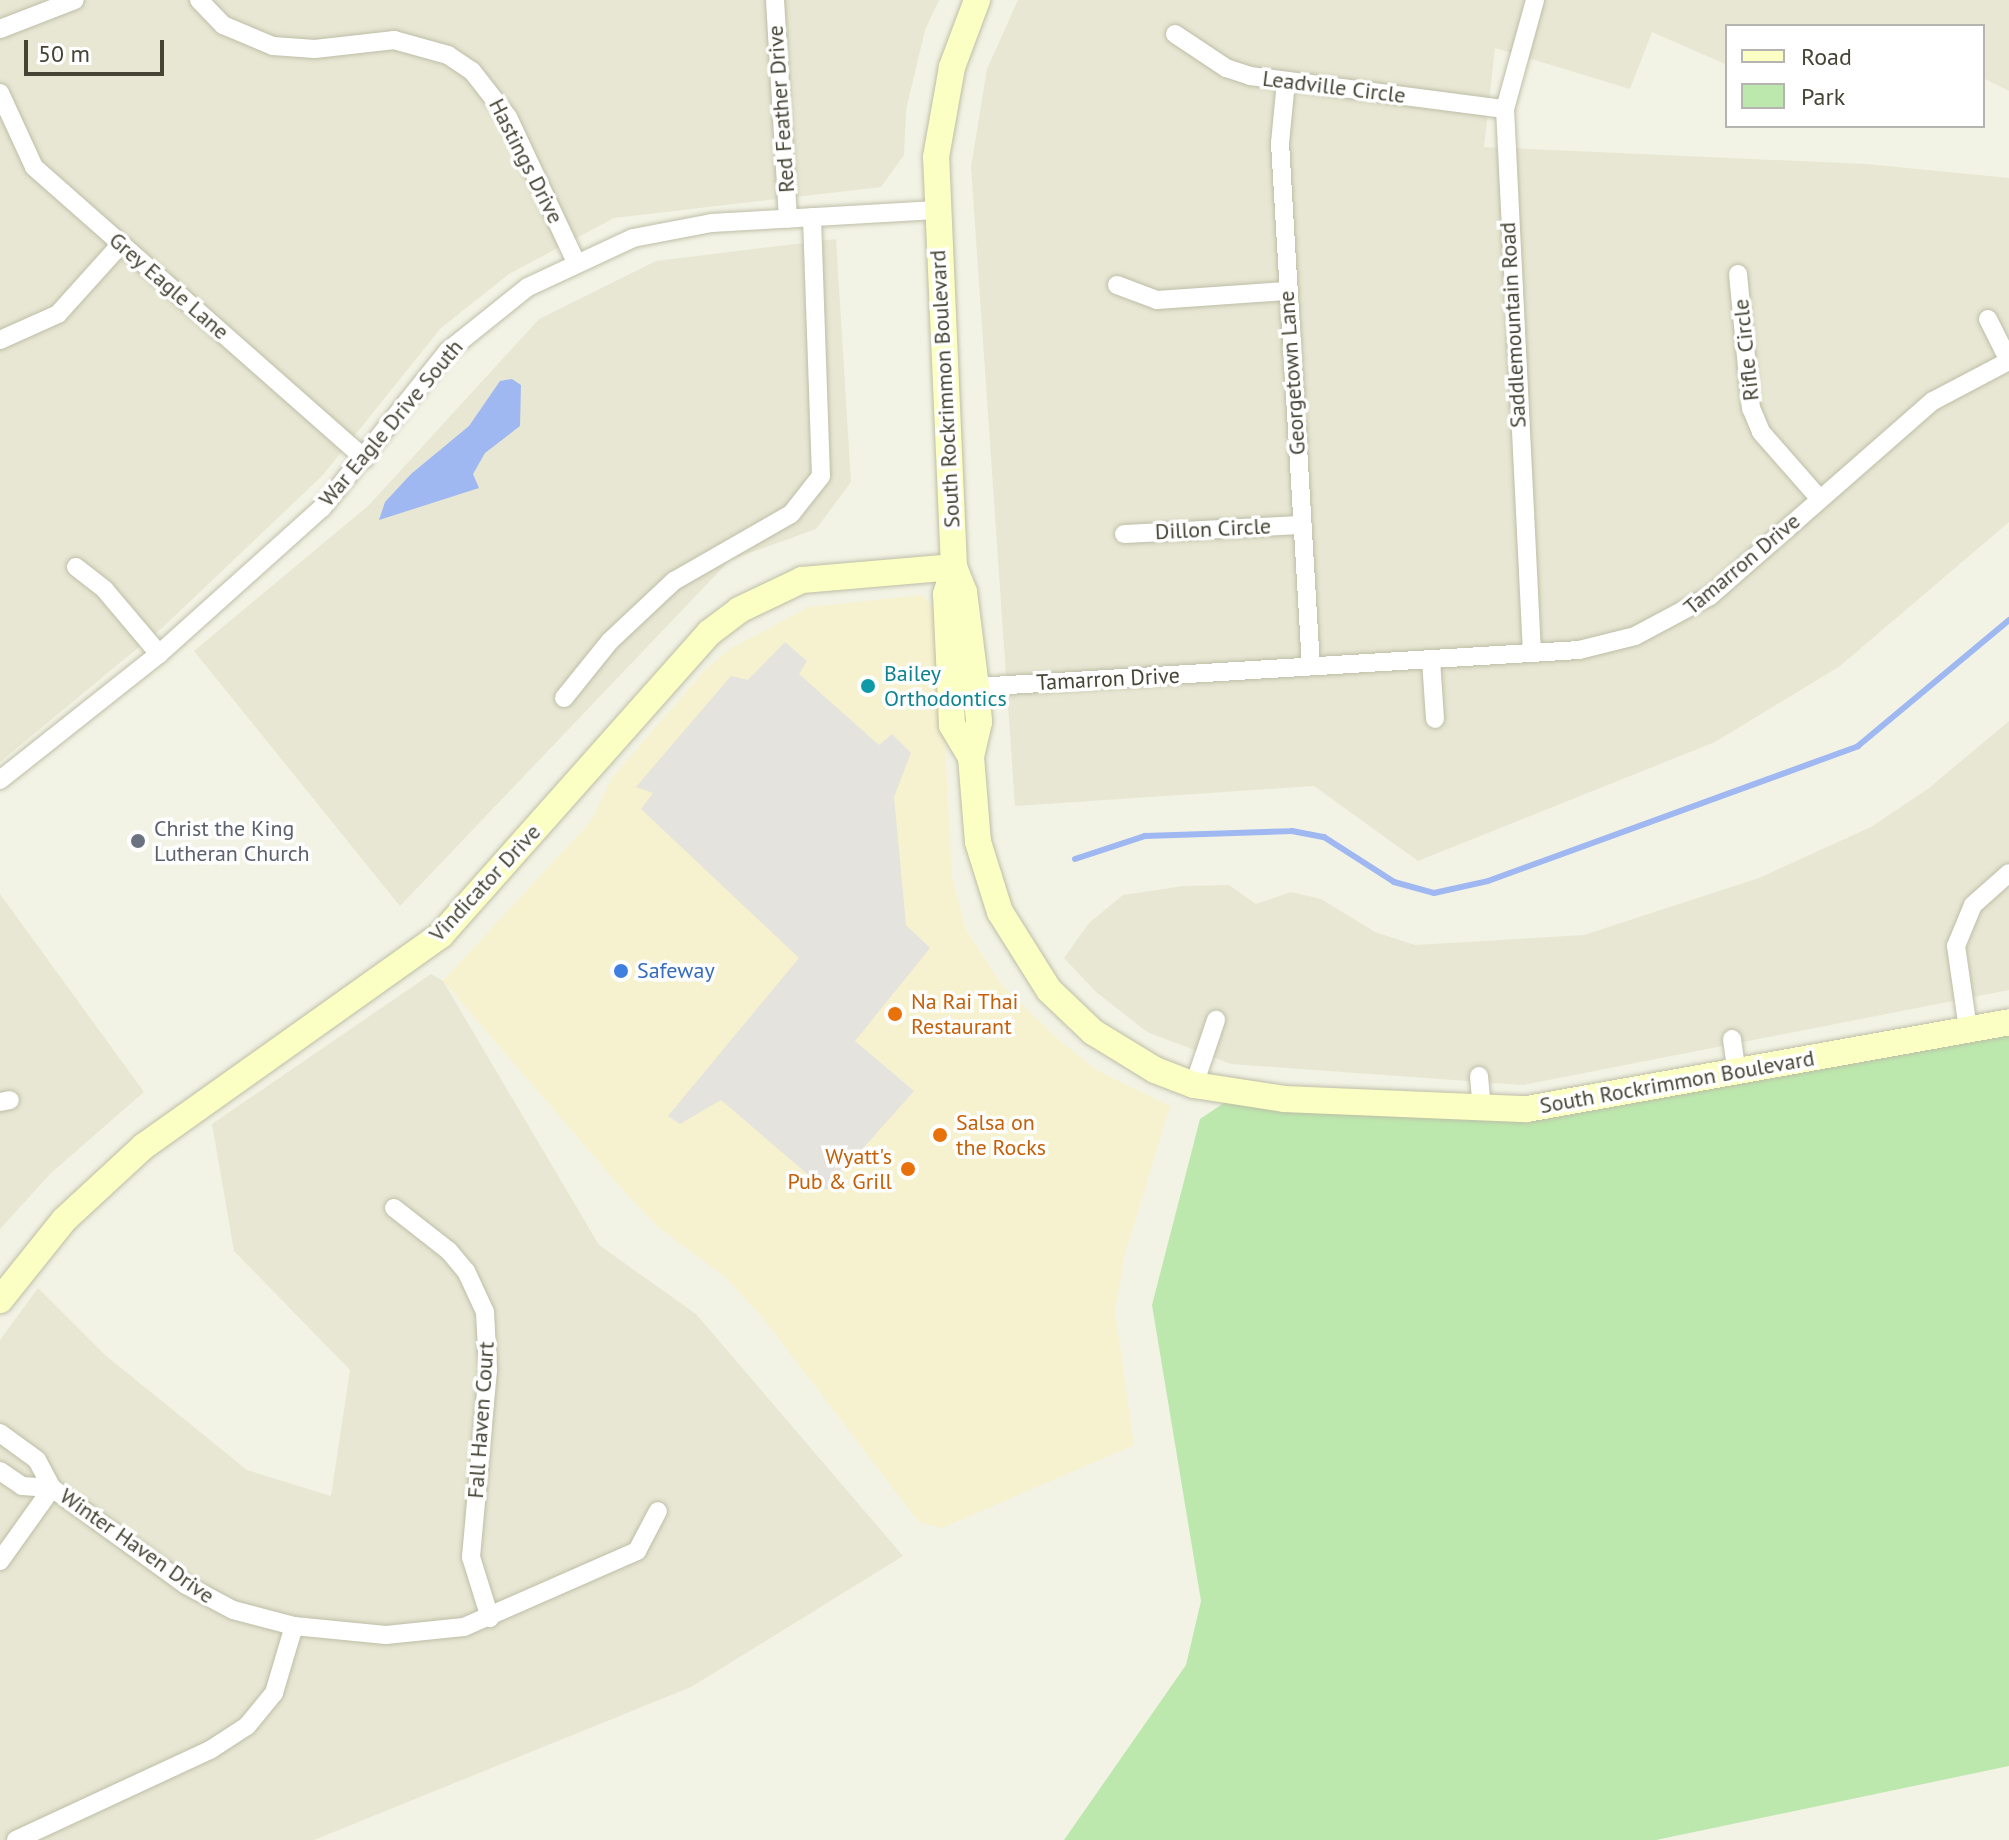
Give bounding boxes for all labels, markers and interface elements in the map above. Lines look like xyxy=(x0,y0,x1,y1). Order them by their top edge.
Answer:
scale bar xyxy=(28,24,168,74)
street label: Red Feather Drive xyxy=(762,24,800,194)
legend xyxy=(1725,24,1985,128)
text: 50 m xyxy=(38,38,90,69)
text: Road xyxy=(1801,41,1852,72)
street label: Leadville Circle xyxy=(1261,65,1407,109)
text: Park xyxy=(1801,81,1845,112)
street label: Hastings Drive xyxy=(483,94,569,228)
street label: Saddlemountain Road xyxy=(1494,221,1532,429)
street label: Grey Eagle Lane xyxy=(103,227,235,345)
street label: South Rockrimmon Boulevard xyxy=(925,249,965,529)
street label: Georgetown Lane xyxy=(1273,290,1311,456)
street label: Rifle Circle xyxy=(1728,298,1764,402)
street label: War Eagle Drive South xyxy=(314,334,468,512)
street label: Tamarron Drive xyxy=(1679,508,1805,620)
street label: Dillon Circle xyxy=(1154,513,1272,545)
place label: Bailey Orthodontics xyxy=(884,660,1007,712)
street label: Tamarron Drive xyxy=(1036,662,1180,696)
marker: Bailey Orthodontics xyxy=(859,677,877,695)
place label: Christ the King Lutheran Church xyxy=(154,815,310,866)
street label: Vindicator Drive xyxy=(424,819,546,947)
marker: Christ the King Lutheran Church xyxy=(129,832,147,850)
place label: Safeway xyxy=(637,958,715,984)
marker: Safeway xyxy=(612,962,630,980)
place label: Na Rai Thai Restaurant xyxy=(911,988,1019,1040)
marker: Na Rai Thai Restaurant xyxy=(886,1005,904,1023)
street label: South Rockrimmon Boulevard xyxy=(1538,1045,1816,1119)
place label: Salsa on the Rocks xyxy=(956,1109,1046,1160)
marker: Salsa on the Rocks xyxy=(931,1126,949,1144)
place label: Wyatt's Pub & Grill xyxy=(787,1143,892,1194)
marker: Wyatt's Pub & Grill xyxy=(899,1160,917,1178)
street label: Fall Haven Court xyxy=(462,1341,500,1499)
street label: Winter Haven Drive xyxy=(55,1483,219,1609)

